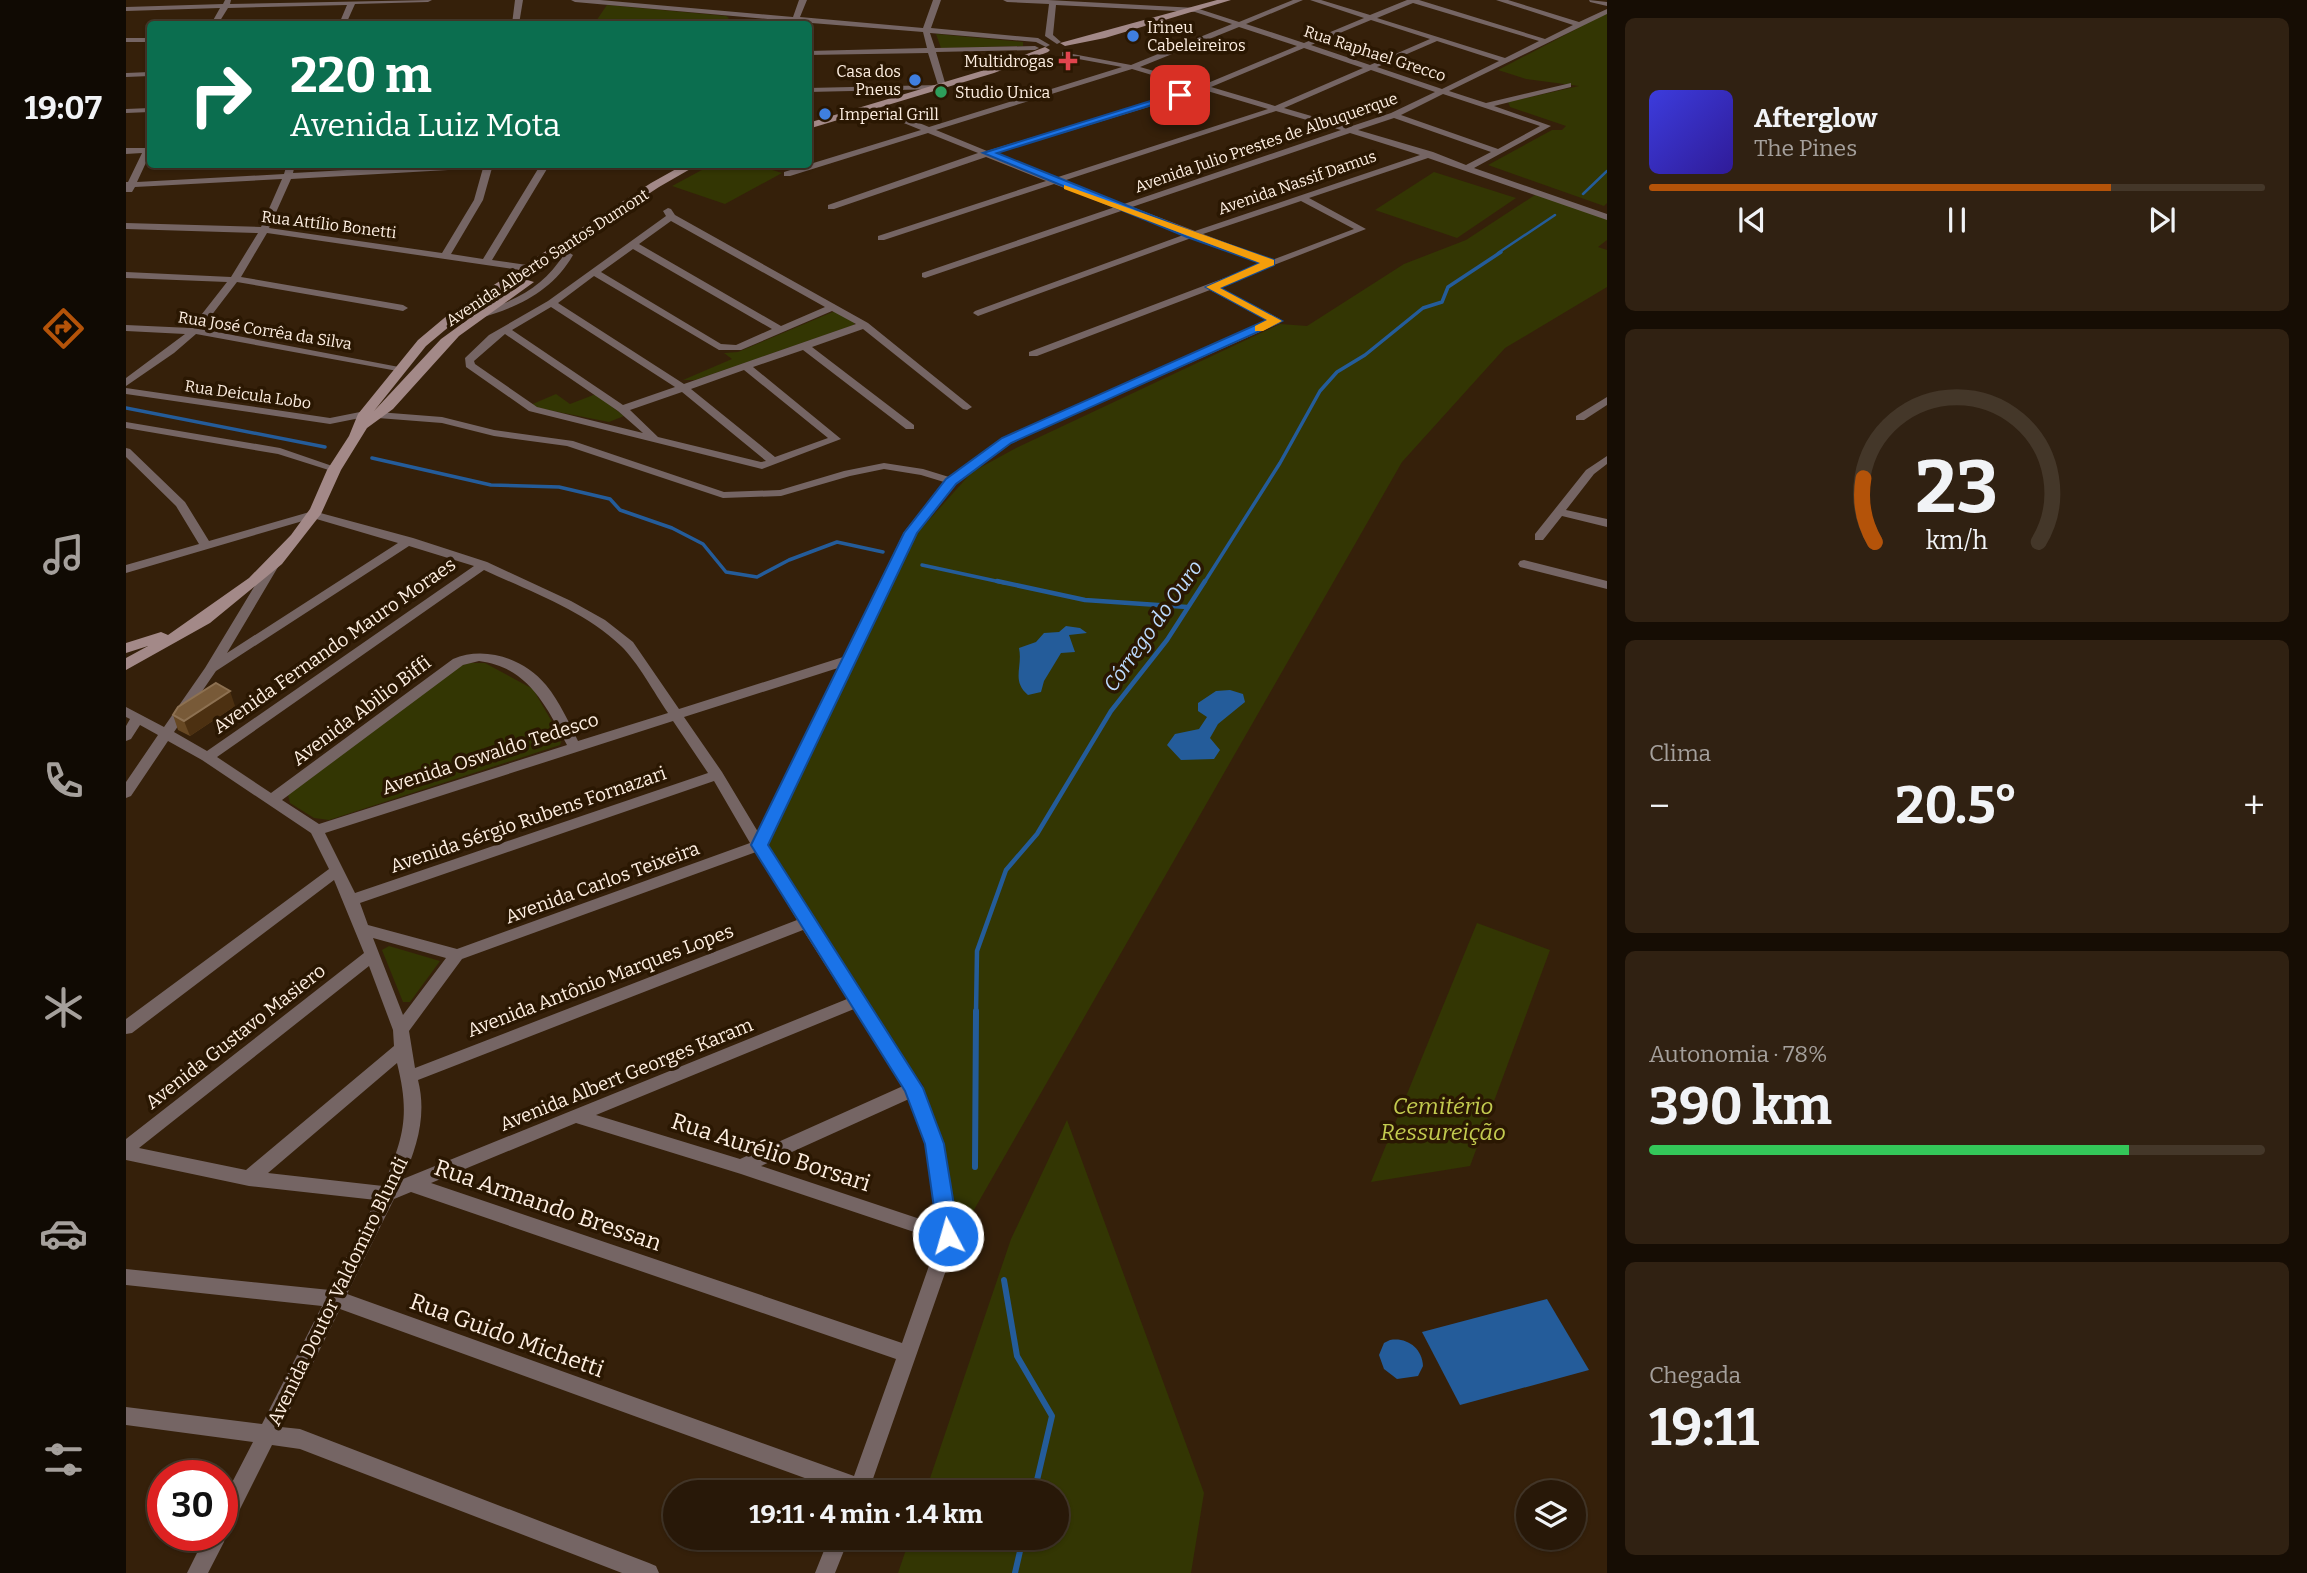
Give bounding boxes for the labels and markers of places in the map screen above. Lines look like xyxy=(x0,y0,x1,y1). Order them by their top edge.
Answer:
place label: Irineu Cabeleireiros xyxy=(1147,18,1246,55)
marker: Irineu Cabeleireiros xyxy=(1125,28,1141,44)
place label: Multidrogas xyxy=(964,52,1054,71)
marker: Multidrogas xyxy=(1060,53,1076,69)
place label: Casa dos Pneus xyxy=(836,62,901,99)
pin xyxy=(1150,65,1210,125)
marker: Casa dos Pneus xyxy=(907,72,923,88)
place label: Studio Unica xyxy=(955,83,1051,102)
marker: Studio Unica xyxy=(933,84,949,100)
place label: Imperial Grill xyxy=(839,105,939,124)
marker: Imperial Grill xyxy=(817,106,833,122)

